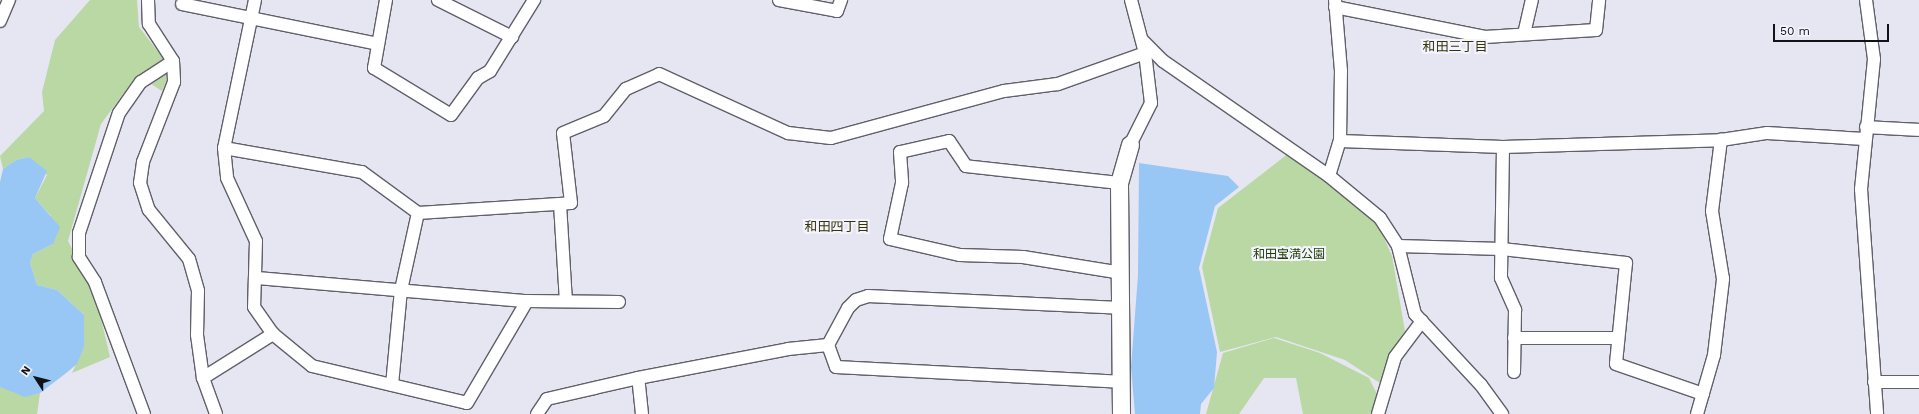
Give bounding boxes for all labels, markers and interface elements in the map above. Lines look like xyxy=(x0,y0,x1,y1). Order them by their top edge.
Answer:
scale bar xyxy=(1775,16,1891,42)
text: 50 m xyxy=(1780,24,1810,38)
district label: 和田三丁目 xyxy=(1423,39,1487,55)
district label: 和田四丁目 xyxy=(805,219,869,235)
park label: 和田宝満公園 xyxy=(1253,248,1325,262)
north arrow xyxy=(16,358,56,398)
text: N xyxy=(18,364,34,378)

